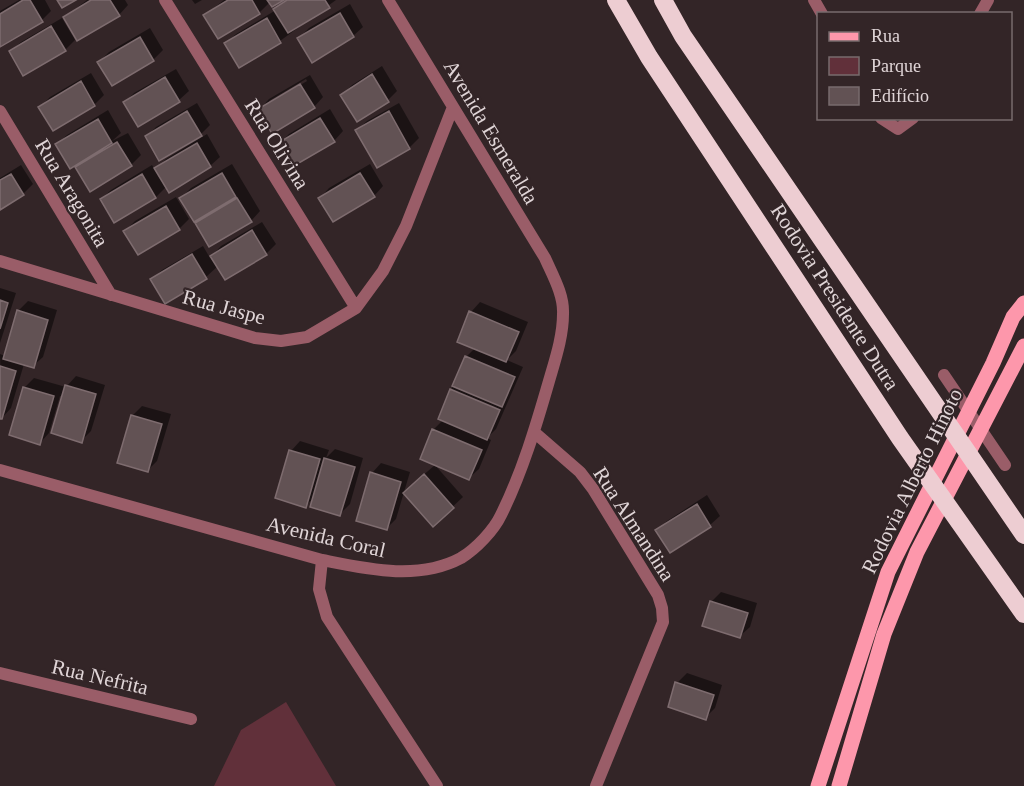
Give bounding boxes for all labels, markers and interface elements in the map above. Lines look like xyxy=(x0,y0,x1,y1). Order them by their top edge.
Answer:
legend xyxy=(817,12,1012,120)
text: Rua xyxy=(871,26,900,46)
street label: Avenida Esmeralda xyxy=(439,56,544,209)
text: Parque xyxy=(871,56,921,76)
text: Edifício xyxy=(871,86,929,106)
street label: Rua Olivina xyxy=(240,94,315,194)
street label: Rua Aragonita xyxy=(30,135,114,252)
street label: Rodovia Presidente Dutra xyxy=(766,199,905,395)
street label: Rua Jaspe xyxy=(180,284,268,330)
street label: Rodovia Alberto Hinoto xyxy=(857,385,967,577)
street label: Rua Almandina xyxy=(588,462,680,586)
street label: Avenida Coral xyxy=(264,512,388,562)
street label: Rua Nefrita xyxy=(49,654,151,700)

